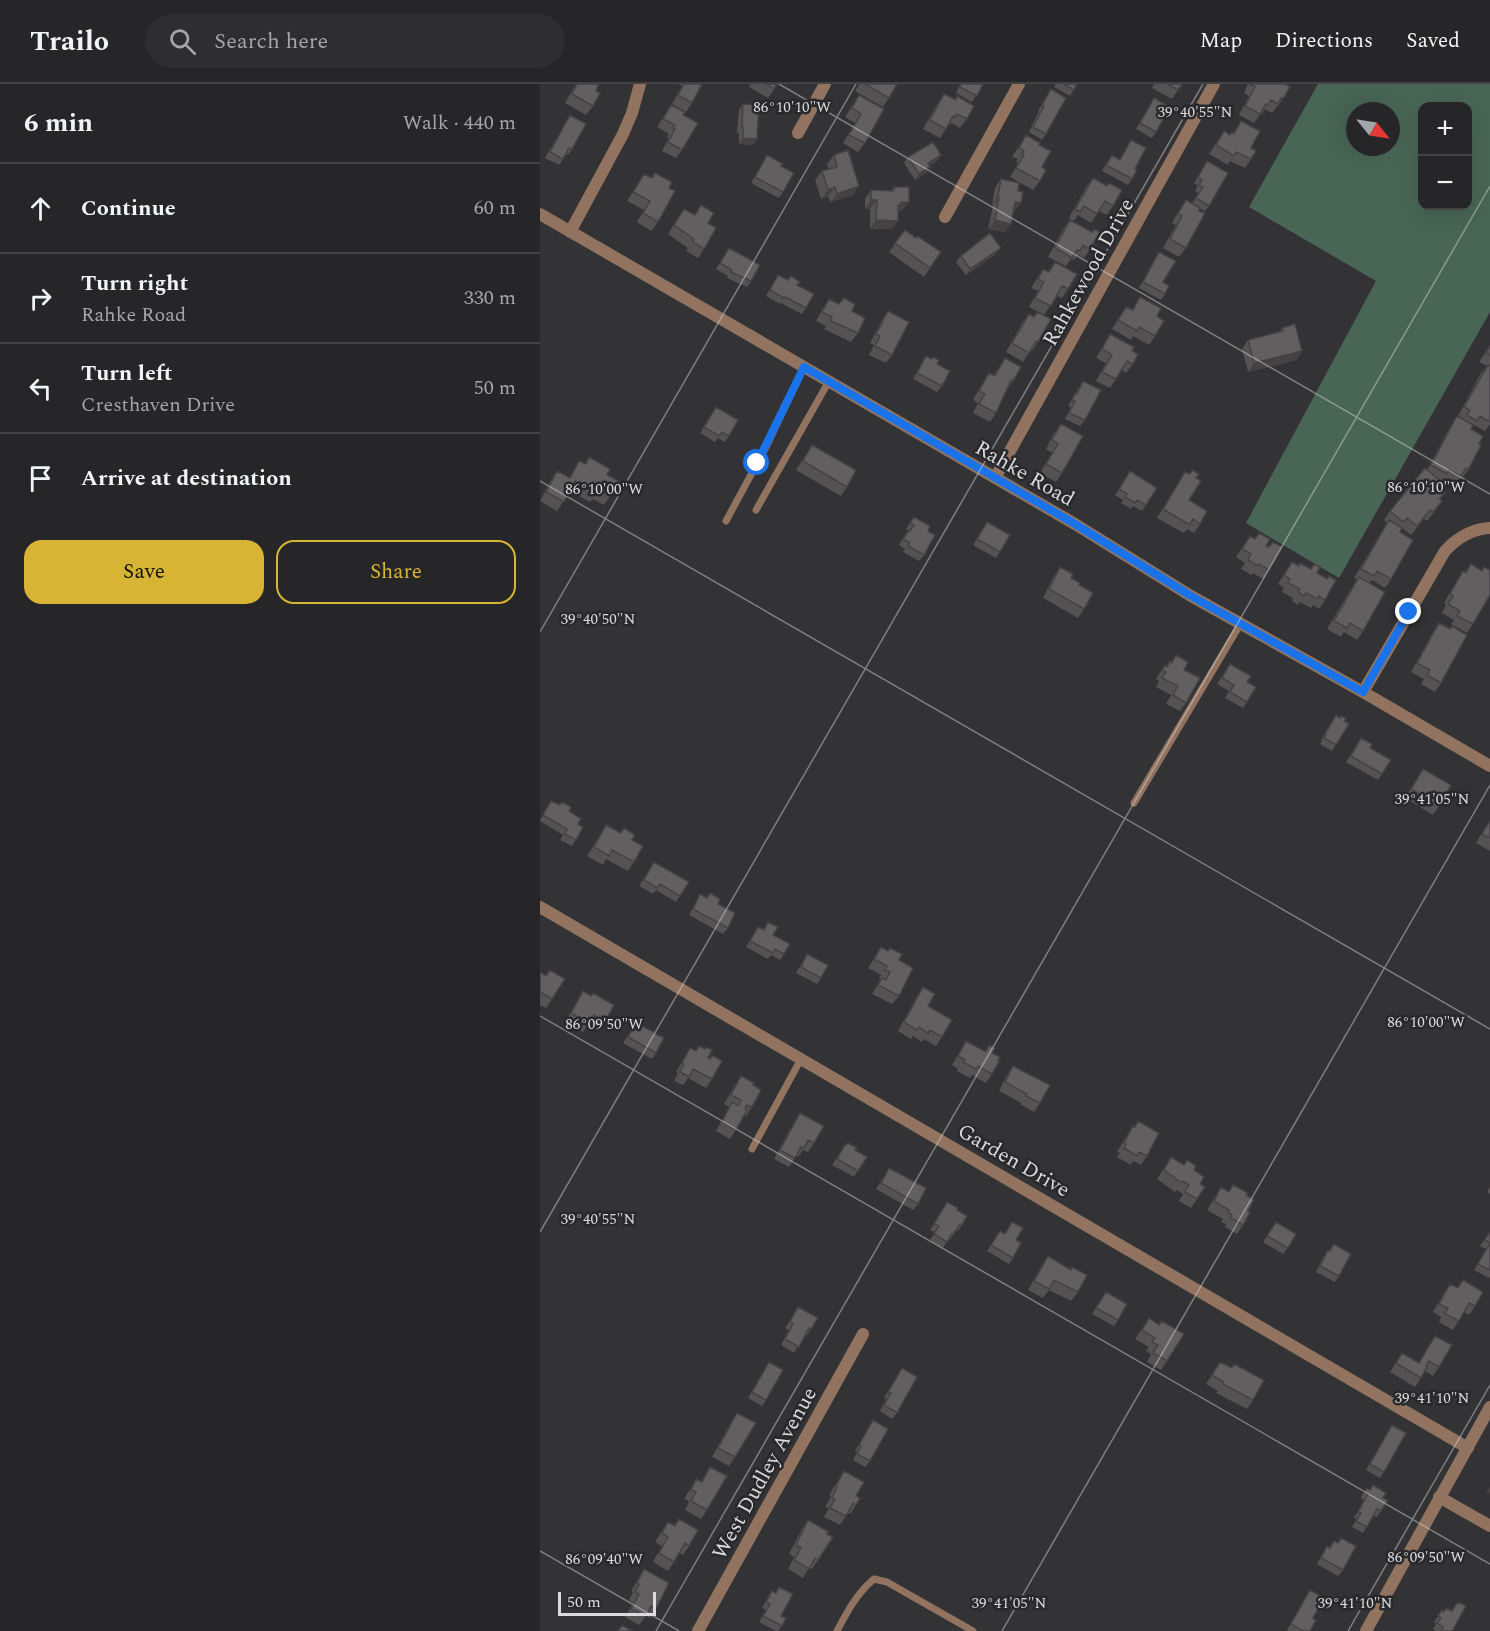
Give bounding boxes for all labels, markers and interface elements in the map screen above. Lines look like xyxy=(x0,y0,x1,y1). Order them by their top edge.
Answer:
search box xyxy=(145,14,565,68)
text: Trailo xyxy=(30,20,109,63)
icon: search xyxy=(166,25,199,58)
text: Search here xyxy=(214,25,328,58)
text: Map xyxy=(1200,25,1242,57)
text: Directions xyxy=(1275,25,1373,57)
text: Saved xyxy=(1406,25,1460,57)
text: 86°10'10"W xyxy=(753,96,831,119)
text: 39°40'55"N xyxy=(1158,101,1233,124)
north arrow xyxy=(1346,102,1400,156)
map controls xyxy=(1418,102,1472,210)
button: + xyxy=(1418,102,1472,156)
text: 6 min xyxy=(24,103,93,143)
text: Walk · 440 m xyxy=(403,108,516,138)
button: − xyxy=(1418,156,1472,210)
icon: ahead xyxy=(24,192,57,225)
text: Continue xyxy=(81,192,176,225)
text: 60 m xyxy=(474,193,516,223)
street label: Rahkewood Drive xyxy=(1035,193,1143,352)
text: Turn right xyxy=(81,267,188,300)
icon: right xyxy=(24,282,57,315)
text: 330 m xyxy=(464,283,516,313)
text: Rahke Road xyxy=(81,300,186,330)
text: Turn left xyxy=(81,357,173,390)
icon: left xyxy=(24,372,57,405)
text: 50 m xyxy=(474,373,516,403)
text: Cresthaven Drive xyxy=(81,390,235,420)
street label: Rahke Road xyxy=(969,432,1080,515)
route start xyxy=(743,449,769,475)
icon: arrive xyxy=(24,462,57,495)
text: Arrive at destination xyxy=(81,462,292,495)
text: 86°10'10"W xyxy=(1387,476,1465,499)
text: 86°10'00"W xyxy=(565,478,643,501)
button: Save xyxy=(24,540,264,604)
button: Share xyxy=(276,540,516,604)
route end xyxy=(1395,598,1421,624)
text: 39°40'50"N xyxy=(561,608,636,631)
text: 39°41'05"N xyxy=(1395,788,1470,811)
text: 86°10'00"W xyxy=(1387,1011,1465,1034)
text: 86°09'50"W xyxy=(565,1013,643,1036)
street label: Garden Drive xyxy=(951,1116,1076,1206)
text: 39°40'55"N xyxy=(561,1208,636,1231)
street label: West Dudley Avenue xyxy=(704,1381,826,1566)
text: 39°41'10"N xyxy=(1395,1387,1470,1410)
text: 86°09'50"W xyxy=(1387,1546,1465,1569)
text: 86°09'40"W xyxy=(565,1548,643,1571)
scale bar xyxy=(558,1589,656,1616)
text: 50 m xyxy=(567,1590,601,1614)
text: 39°41'05"N xyxy=(972,1592,1047,1615)
text: 39°41'10"N xyxy=(1318,1592,1393,1615)

